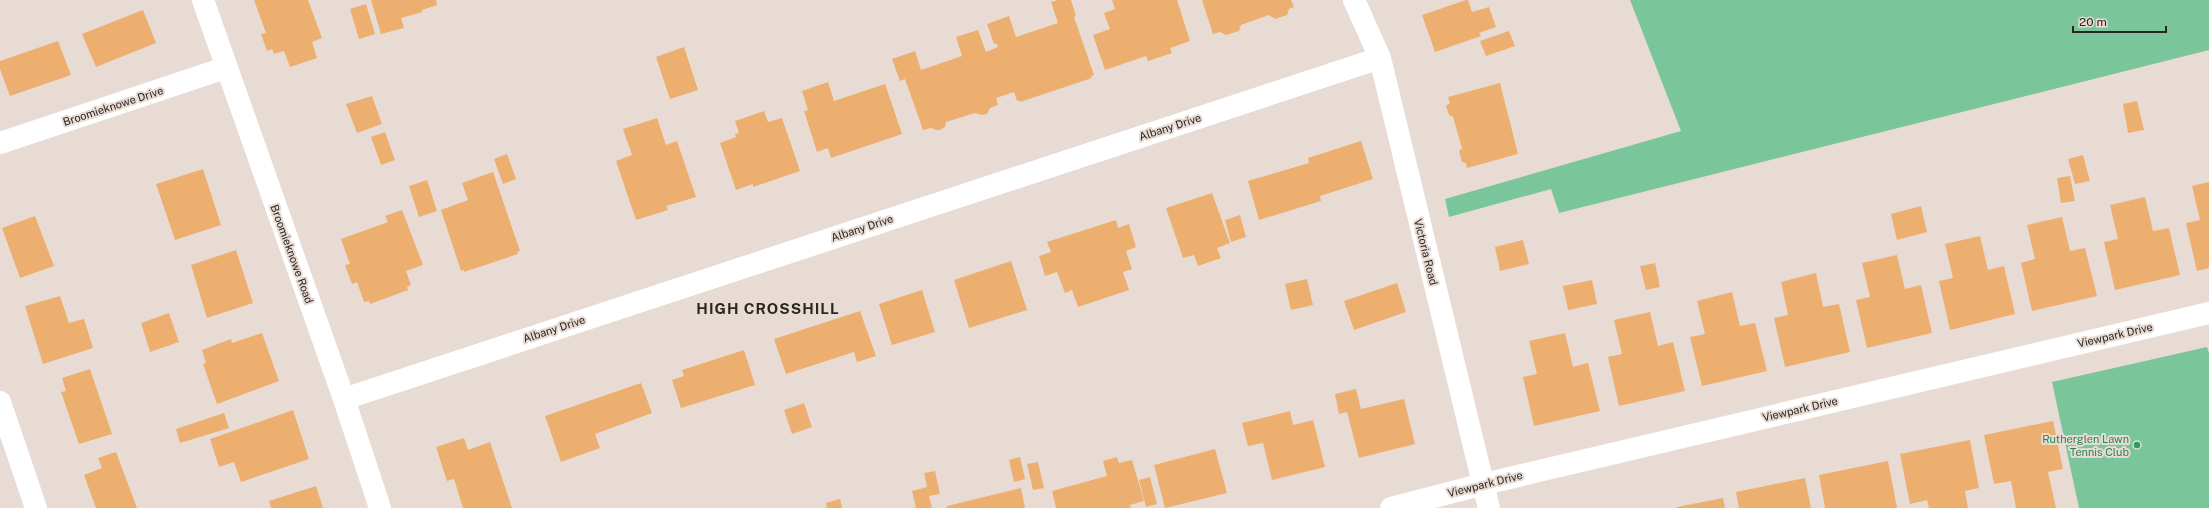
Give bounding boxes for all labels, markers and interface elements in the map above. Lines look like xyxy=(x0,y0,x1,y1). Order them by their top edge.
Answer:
scale bar xyxy=(2073,8,2166,34)
text: 20 m xyxy=(2079,15,2107,29)
street label: Broomieknowe Drive xyxy=(61,84,165,128)
street label: Albany Drive xyxy=(1137,111,1203,143)
street label: Broomieknowe Road xyxy=(268,203,316,305)
street label: Albany Drive xyxy=(829,212,895,244)
street label: Victoria Road xyxy=(1412,218,1440,286)
district label: HIGH CROSSHILL xyxy=(696,300,840,317)
street label: Albany Drive xyxy=(521,313,587,345)
street label: Viewpark Drive xyxy=(2076,321,2154,349)
street label: Viewpark Drive xyxy=(1761,395,1839,423)
place label: Rutherglen Lawn Tennis Club xyxy=(2042,433,2129,458)
marker: Rutherglen Lawn Tennis Club xyxy=(2132,440,2142,450)
street label: Viewpark Drive xyxy=(1446,469,1524,499)

